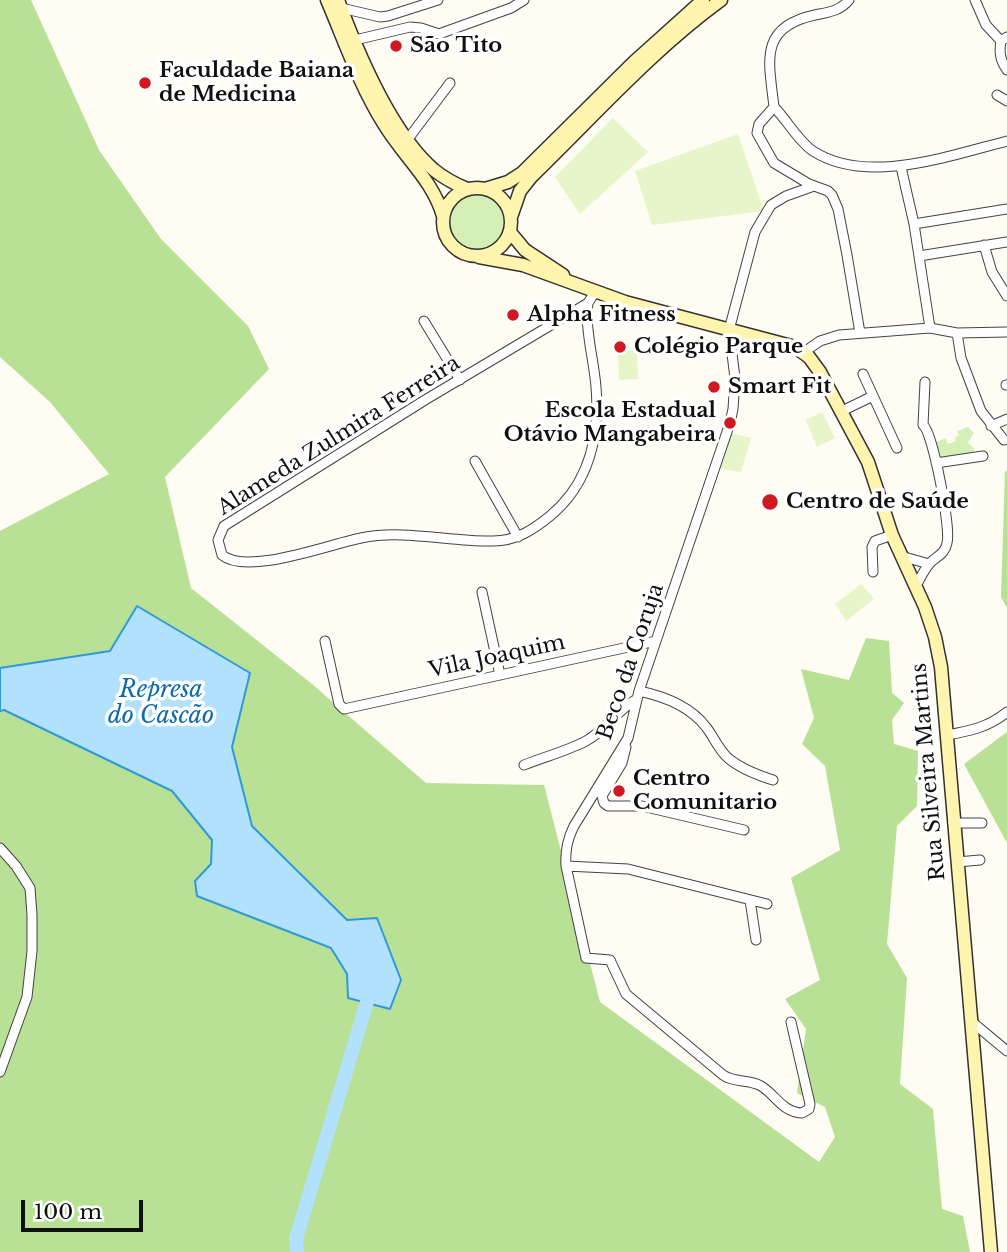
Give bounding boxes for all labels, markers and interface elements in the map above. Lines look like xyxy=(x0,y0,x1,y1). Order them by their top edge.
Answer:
place label: São Tito xyxy=(410,33,502,59)
marker: São Tito xyxy=(388,38,404,54)
place label: Faculdade Baiana de Medicina xyxy=(159,58,354,108)
marker: Faculdade Baiana de Medicina xyxy=(137,75,153,91)
place label: Alpha Fitness xyxy=(527,302,676,328)
marker: Alpha Fitness xyxy=(505,307,521,323)
place label: Colégio Parque xyxy=(634,334,803,360)
marker: Colégio Parque xyxy=(612,339,628,355)
street label: Alameda Zulmira Ferreira xyxy=(213,351,465,521)
place label: Smart Fit xyxy=(728,374,831,400)
marker: Smart Fit xyxy=(706,379,722,395)
place label: Escola Estadual Otávio Mangabeira xyxy=(504,398,716,448)
marker: Escola Estadual Otávio Mangabeira xyxy=(722,415,738,431)
place label: Centro de Saúde xyxy=(786,489,969,515)
marker: Centro de Saúde xyxy=(760,492,780,512)
street label: Beco da Coruja xyxy=(592,581,670,743)
street label: Vila Joaquim xyxy=(427,630,567,684)
street label: Rua Silveira Martins xyxy=(907,662,951,882)
water label: Represa do Cascão xyxy=(108,677,214,731)
place label: Centro Comunitario xyxy=(633,766,777,816)
marker: Centro Comunitario xyxy=(611,783,627,799)
scale bar xyxy=(24,1186,147,1230)
text: 100 m xyxy=(34,1199,102,1225)

